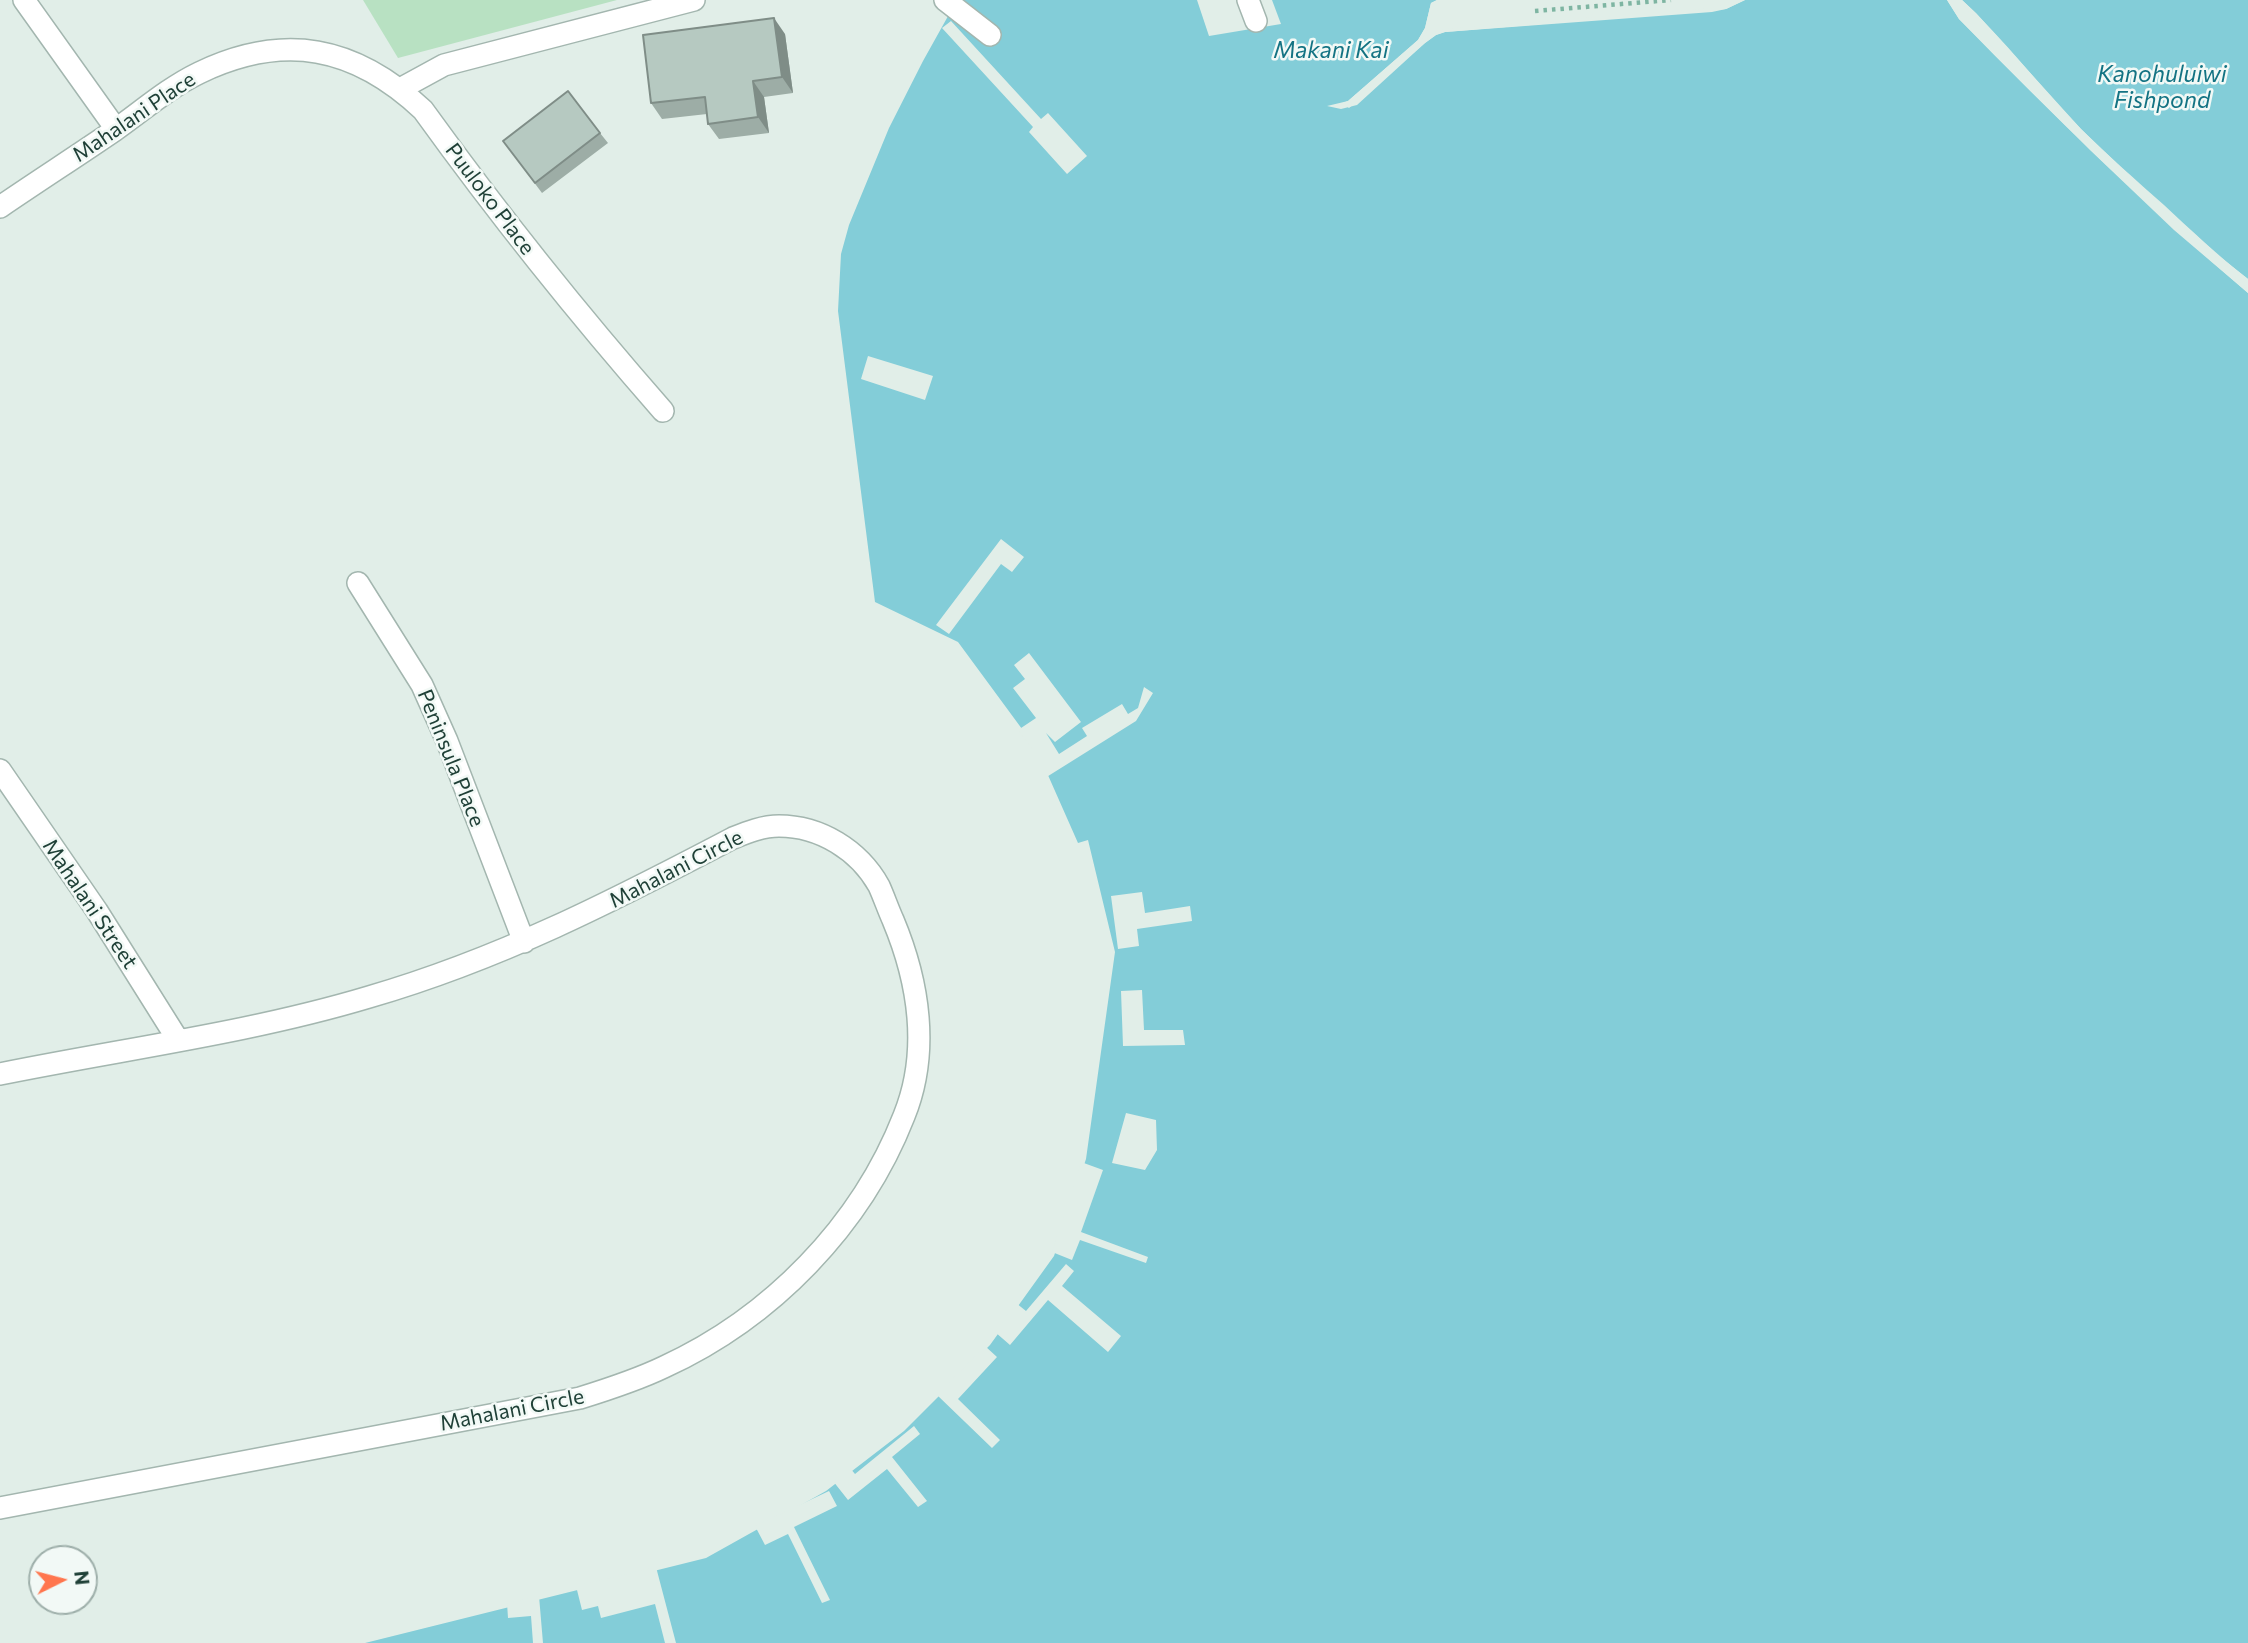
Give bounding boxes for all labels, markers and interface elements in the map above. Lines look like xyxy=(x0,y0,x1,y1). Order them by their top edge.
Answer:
water label: Makani Kai xyxy=(1273,36,1389,64)
water label: Kanohuluiwi Fishpond xyxy=(2097,60,2227,114)
street label: Mahalani Place xyxy=(68,67,200,167)
street label: Puuloko Place xyxy=(440,138,540,260)
street label: Peninsula Place xyxy=(412,686,490,830)
street label: Mahalani Circle xyxy=(605,825,747,913)
street label: Mahalani Street xyxy=(37,834,143,974)
street label: Mahalani Circle xyxy=(438,1384,586,1436)
north arrow xyxy=(28,1545,98,1615)
text: N xyxy=(70,1570,95,1586)

